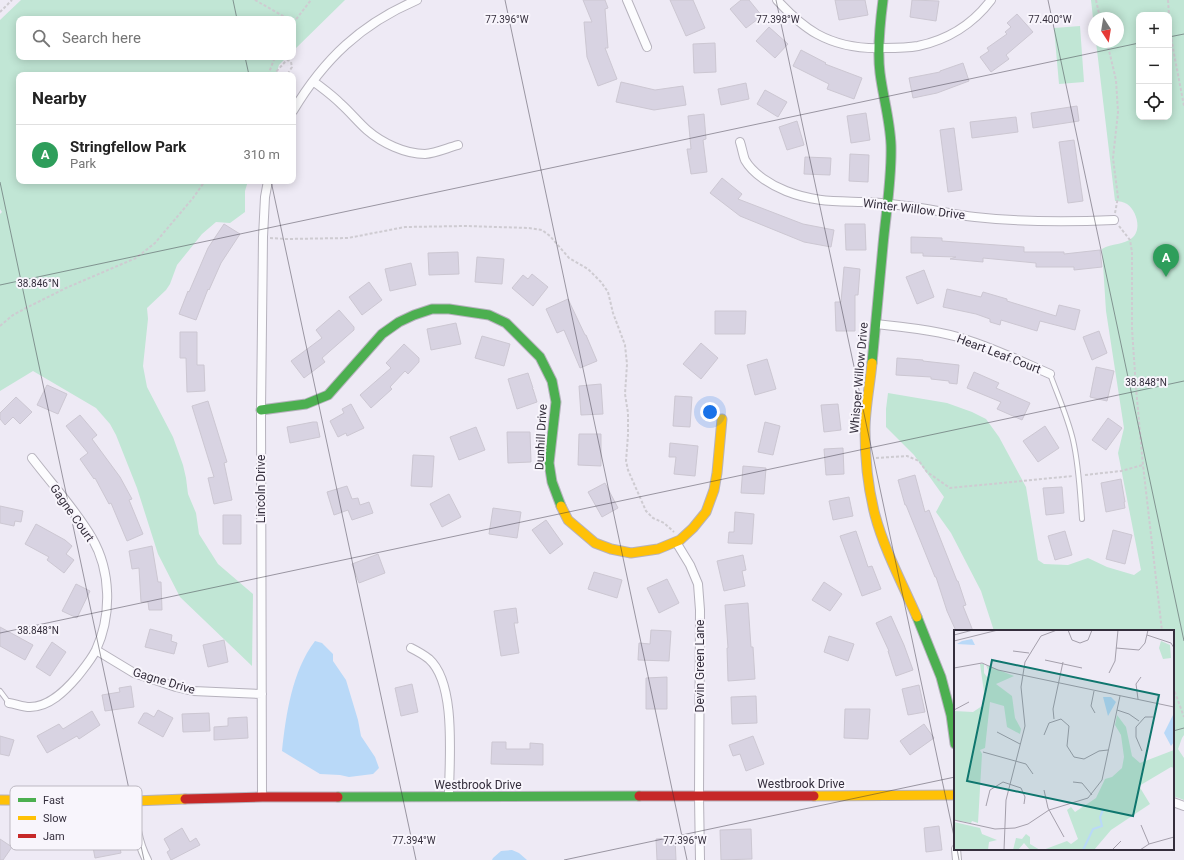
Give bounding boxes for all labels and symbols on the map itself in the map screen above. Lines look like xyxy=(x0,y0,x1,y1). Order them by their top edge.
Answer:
north arrow xyxy=(1088,12,1124,48)
text: 77.396°W xyxy=(485,14,529,25)
text: 77.398°W xyxy=(756,14,800,25)
text: 77.400°W xyxy=(1028,14,1072,25)
street label: Winter Willow Drive xyxy=(862,196,966,222)
pin: A xyxy=(1153,244,1179,277)
text: 38.846°N xyxy=(17,278,59,289)
street label: Whisper Willow Drive xyxy=(847,322,871,434)
street label: Heart Leaf Court xyxy=(955,332,1043,376)
text: 38.848°N xyxy=(1125,377,1167,388)
your location xyxy=(700,402,720,422)
street label: Dunhill Drive xyxy=(532,403,550,471)
street label: Lincoln Drive xyxy=(254,455,268,523)
street label: Gagne Court xyxy=(47,482,97,544)
street label: Devin Green Lane xyxy=(693,620,707,712)
text: 38.848°N xyxy=(17,625,59,636)
inset map xyxy=(954,630,1174,850)
street label: Gagne Drive xyxy=(131,665,197,697)
street label: Westbrook Drive xyxy=(757,777,845,791)
street label: Westbrook Drive xyxy=(434,778,522,792)
legend xyxy=(10,786,142,850)
text: Fast xyxy=(43,794,65,807)
text: Slow xyxy=(43,812,67,825)
text: Jam xyxy=(43,830,65,843)
text: 77.394°W xyxy=(392,835,436,846)
text: 77.396°W xyxy=(663,835,707,846)

